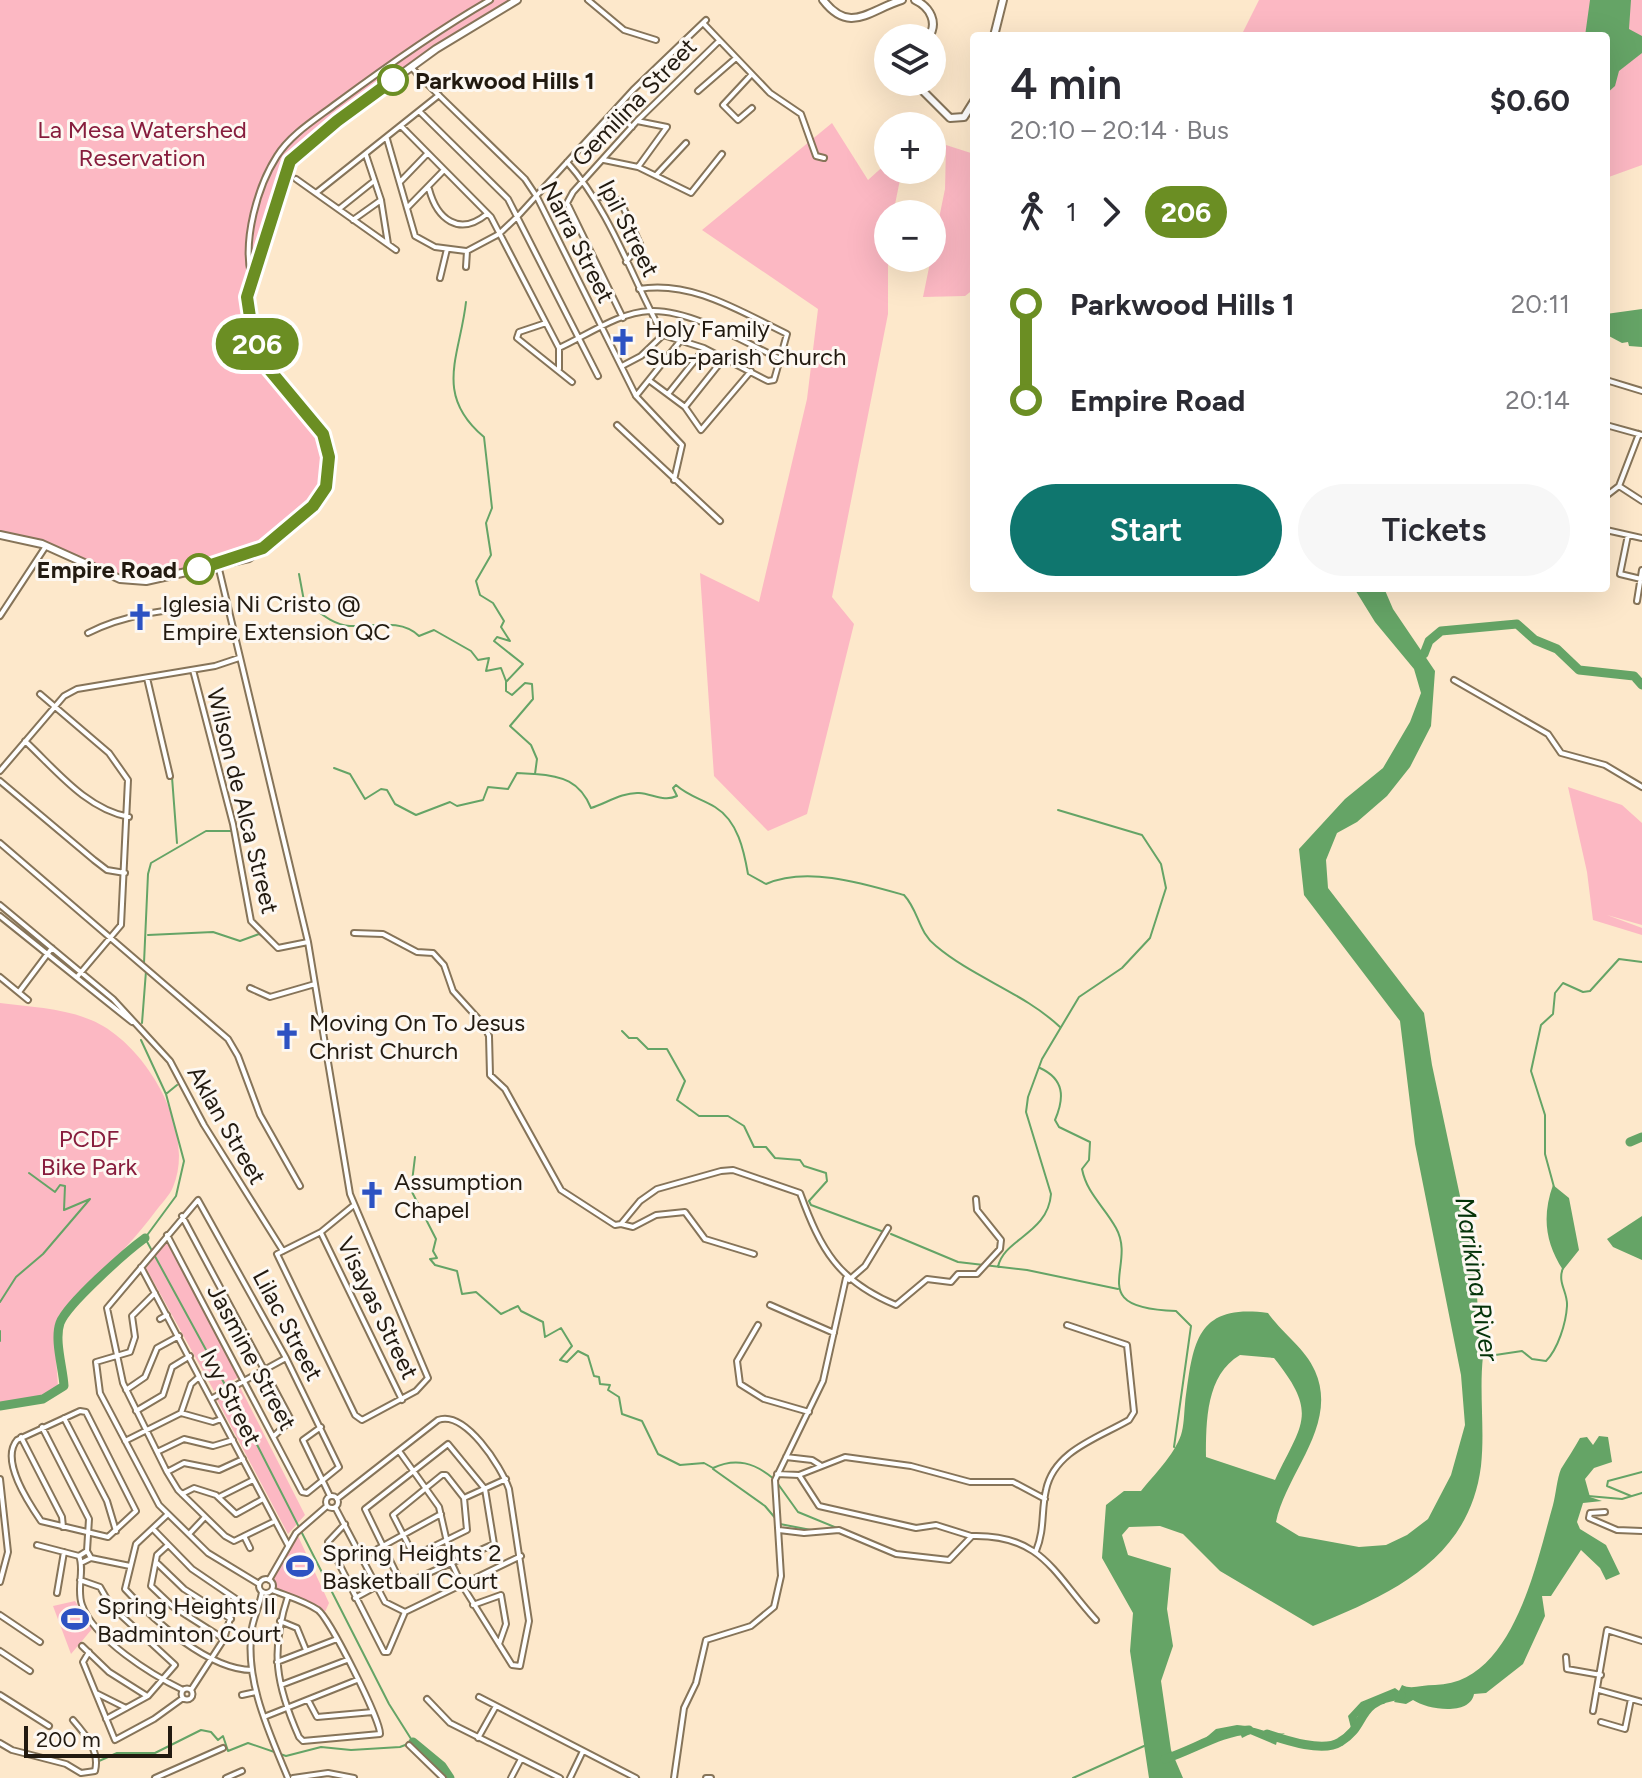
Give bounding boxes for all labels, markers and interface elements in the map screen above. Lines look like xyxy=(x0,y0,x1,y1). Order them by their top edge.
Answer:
map controls xyxy=(874,24,946,272)
button: layers xyxy=(874,24,946,96)
street label: Gemilina Street xyxy=(566,32,702,172)
text: 4 min xyxy=(1010,57,1122,110)
marker: Parkwood Hills 1 xyxy=(378,65,408,95)
place label: Parkwood Hills 1 xyxy=(415,66,595,95)
text: $0.60 xyxy=(1490,82,1570,119)
button: + xyxy=(874,112,946,184)
text: 20:10 – 20:14 · Bus xyxy=(1010,114,1229,146)
park label: La Mesa Watershed Reservation xyxy=(37,115,247,172)
street label: Ipil Street xyxy=(592,175,666,281)
street label: Narra Street xyxy=(535,176,621,308)
icon: walk xyxy=(1010,190,1054,234)
icon: forward xyxy=(1089,190,1133,234)
text: 206 xyxy=(1161,195,1211,229)
text: 1 xyxy=(1066,196,1077,228)
button: − xyxy=(874,200,946,272)
text: Parkwood Hills 1 xyxy=(1070,286,1295,323)
text: 20:11 xyxy=(1511,288,1570,320)
place label: Holy Family Sub-parish Church xyxy=(645,314,846,371)
line badge: 206 xyxy=(211,318,303,370)
text: 206 xyxy=(232,327,282,361)
church icon: Holy Family Sub-parish Church xyxy=(608,327,638,357)
text: Empire Road xyxy=(1070,382,1245,419)
text: 20:14 xyxy=(1505,384,1570,416)
button: Start xyxy=(1010,484,1282,576)
button: Tickets xyxy=(1298,484,1570,576)
marker: Empire Road xyxy=(184,554,214,584)
place label: Empire Road xyxy=(37,555,177,584)
place label: Iglesia Ni Cristo @ Empire Extension QC xyxy=(162,589,391,646)
church icon: Iglesia Ni Cristo @ Empire Extension QC xyxy=(125,602,155,632)
street label: Wilson de Alca Street xyxy=(201,685,285,917)
place label: Moving On To Jesus Christ Church xyxy=(309,1008,525,1065)
church icon: Moving On To Jesus Christ Church xyxy=(272,1021,302,1051)
street label: Aklan Street xyxy=(181,1061,273,1189)
park label: PCDF Bike Park xyxy=(41,1124,138,1181)
place label: Assumption Chapel xyxy=(394,1167,523,1224)
church icon: Assumption Chapel xyxy=(357,1180,387,1210)
water label: Marikina River xyxy=(1448,1195,1506,1364)
street label: Visayas Street xyxy=(331,1232,425,1384)
street label: Lilac Street xyxy=(247,1264,329,1386)
street label: Jasmine Street xyxy=(201,1279,303,1435)
street label: Ivy Street xyxy=(194,1344,268,1450)
place label: Spring Heights 2 Basketball Court xyxy=(322,1538,502,1595)
sports icon: Spring Heights 2 Basketball Court xyxy=(285,1551,315,1581)
place label: Spring Heights II Badminton Court xyxy=(97,1591,281,1648)
sports icon: Spring Heights II Badminton Court xyxy=(60,1604,90,1634)
scale bar xyxy=(24,1722,172,1758)
text: 200 m xyxy=(36,1726,101,1753)

